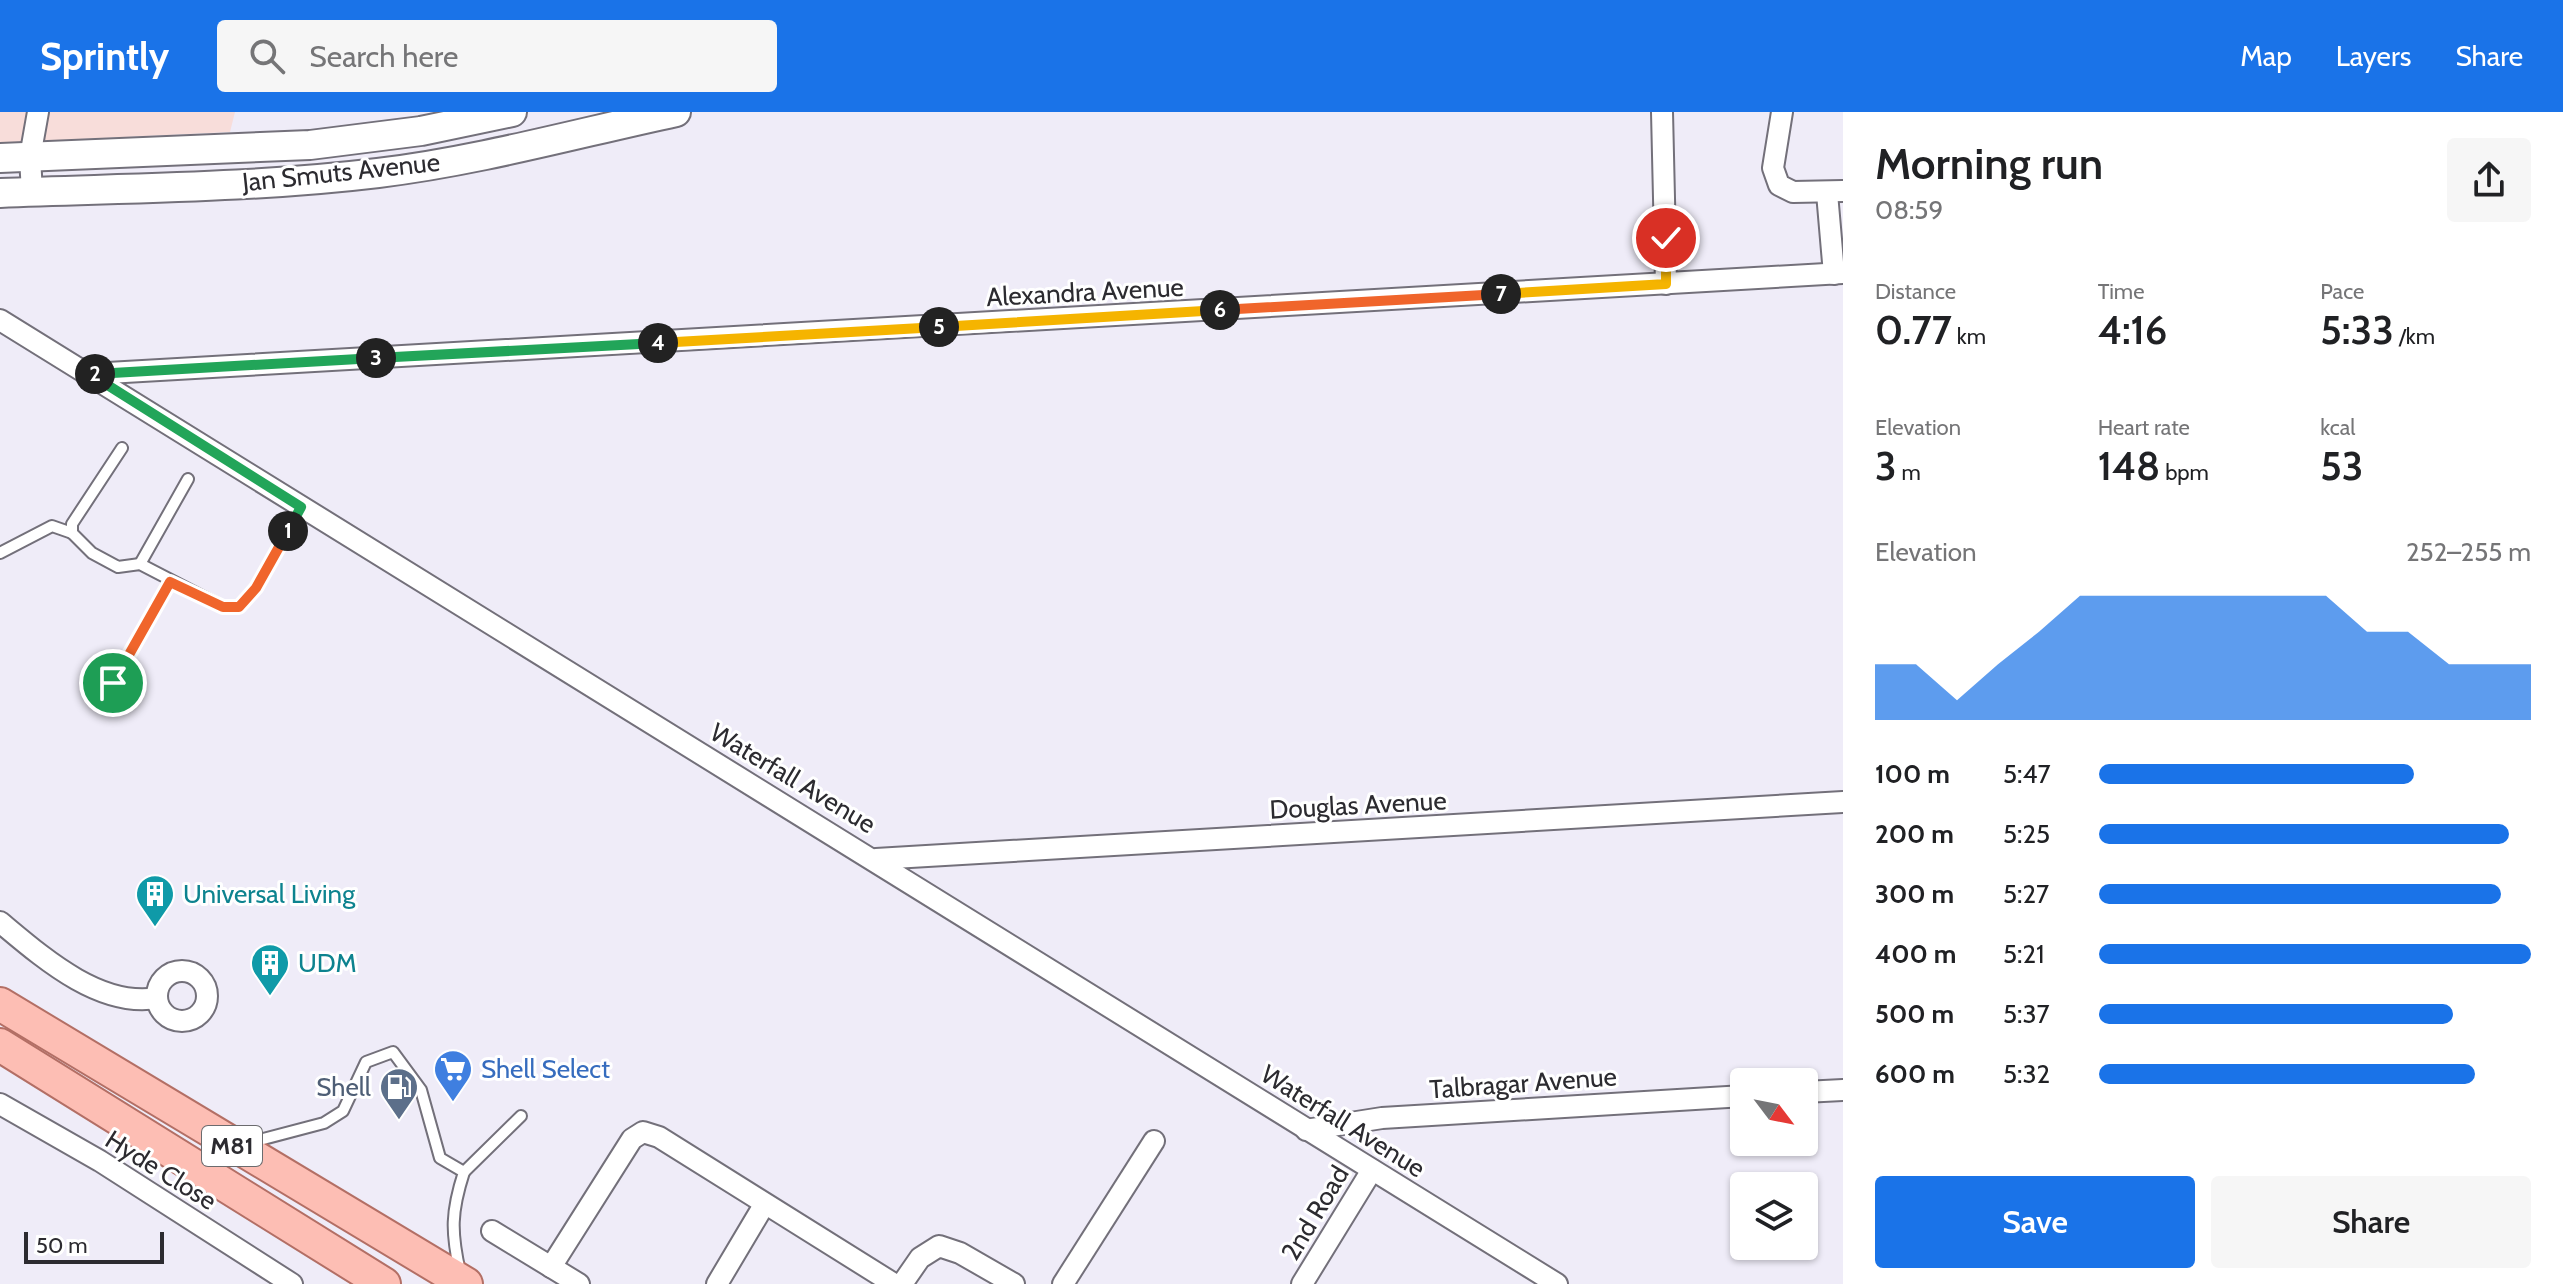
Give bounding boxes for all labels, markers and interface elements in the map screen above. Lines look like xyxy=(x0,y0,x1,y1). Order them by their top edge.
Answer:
search box xyxy=(217,20,777,92)
text: Sprintly xyxy=(40,33,169,80)
icon: search xyxy=(245,34,289,78)
text: Search here xyxy=(309,38,458,75)
text: Map xyxy=(2240,39,2292,73)
text: Layers xyxy=(2336,39,2411,73)
text: Share xyxy=(2455,39,2523,73)
text: Morning run xyxy=(1875,137,2103,190)
button: share xyxy=(2447,138,2531,222)
street label: Jan Smuts Avenue xyxy=(240,146,441,198)
text: 08:59 xyxy=(1875,194,1943,226)
pin xyxy=(1632,204,1700,272)
icon: check xyxy=(1644,216,1688,260)
street label: Alexandra Avenue xyxy=(986,271,1184,313)
pin: 7 xyxy=(1481,274,1521,314)
text: Distance xyxy=(1875,278,1956,305)
text: Time xyxy=(2098,278,2144,305)
text: Pace xyxy=(2320,278,2364,305)
text: 7 xyxy=(1495,280,1507,307)
pin: 6 xyxy=(1200,290,1240,330)
text: 6 xyxy=(1214,296,1226,323)
text: 0.77 xyxy=(1875,305,1952,354)
text: 4:16 xyxy=(2098,305,2167,354)
text: 5:33 xyxy=(2320,305,2394,354)
pin: 5 xyxy=(919,307,959,347)
text: 5 xyxy=(933,313,945,340)
pin: 4 xyxy=(638,323,678,363)
text: km xyxy=(1952,323,1986,350)
text: /km xyxy=(2394,323,2435,350)
text: 4 xyxy=(651,329,665,356)
pin: 3 xyxy=(356,338,396,378)
text: 3 xyxy=(370,344,382,371)
pin: 2 xyxy=(75,354,115,394)
text: 2 xyxy=(89,360,101,387)
text: Elevation xyxy=(1875,414,1961,441)
text: Heart rate xyxy=(2098,414,2190,441)
text: kcal xyxy=(2320,414,2355,441)
text: 3 xyxy=(1875,441,1897,490)
text: 148 xyxy=(2098,441,2160,490)
text: 53 xyxy=(2320,441,2363,490)
text: m xyxy=(1897,459,1921,486)
text: bpm xyxy=(2160,459,2209,486)
pin: 1 xyxy=(268,511,308,551)
text: 1 xyxy=(284,517,292,544)
text: Elevation xyxy=(1875,536,1977,568)
text: 252–255 m xyxy=(2406,536,2531,568)
pin xyxy=(79,649,147,717)
icon: arrive xyxy=(91,661,135,705)
street label: Waterfall Avenue xyxy=(704,716,882,840)
text: 100 m xyxy=(1875,758,1950,790)
text: 5:47 xyxy=(2003,758,2051,790)
street label: Douglas Avenue xyxy=(1269,784,1447,826)
text: 200 m xyxy=(1875,818,1954,850)
text: 5:25 xyxy=(2003,818,2050,850)
building icon: Universal Living xyxy=(134,873,176,928)
place label: Universal Living xyxy=(183,878,356,910)
text: 300 m xyxy=(1875,878,1954,910)
text: 5:27 xyxy=(2003,878,2049,910)
text: 400 m xyxy=(1875,938,1956,970)
text: 5:21 xyxy=(2003,938,2045,970)
building icon: UDM xyxy=(249,942,291,997)
place label: UDM xyxy=(298,947,357,979)
text: 500 m xyxy=(1875,998,1954,1030)
text: 5:37 xyxy=(2003,998,2050,1030)
supermarket icon: Shell Select xyxy=(432,1048,474,1103)
place label: Shell Select xyxy=(481,1053,610,1085)
street label: Waterfall Avenue xyxy=(1255,1058,1431,1184)
text: 600 m xyxy=(1875,1058,1955,1090)
text: 5:32 xyxy=(2003,1058,2050,1090)
street label: Talbragar Avenue xyxy=(1428,1060,1618,1106)
fuel station icon: Shell xyxy=(378,1066,420,1121)
north arrow xyxy=(1730,1068,1818,1156)
map controls xyxy=(1730,1068,1818,1260)
place label: Shell xyxy=(316,1071,371,1103)
street label: Hyde Close xyxy=(100,1123,222,1217)
road number: M81 xyxy=(202,1126,262,1166)
street label: 2nd Road xyxy=(1274,1160,1356,1266)
button: layers xyxy=(1730,1172,1818,1260)
button: Save xyxy=(1875,1176,2195,1268)
button: Share xyxy=(2211,1176,2531,1268)
scale bar xyxy=(24,1228,164,1264)
text: 50 m xyxy=(36,1232,88,1259)

